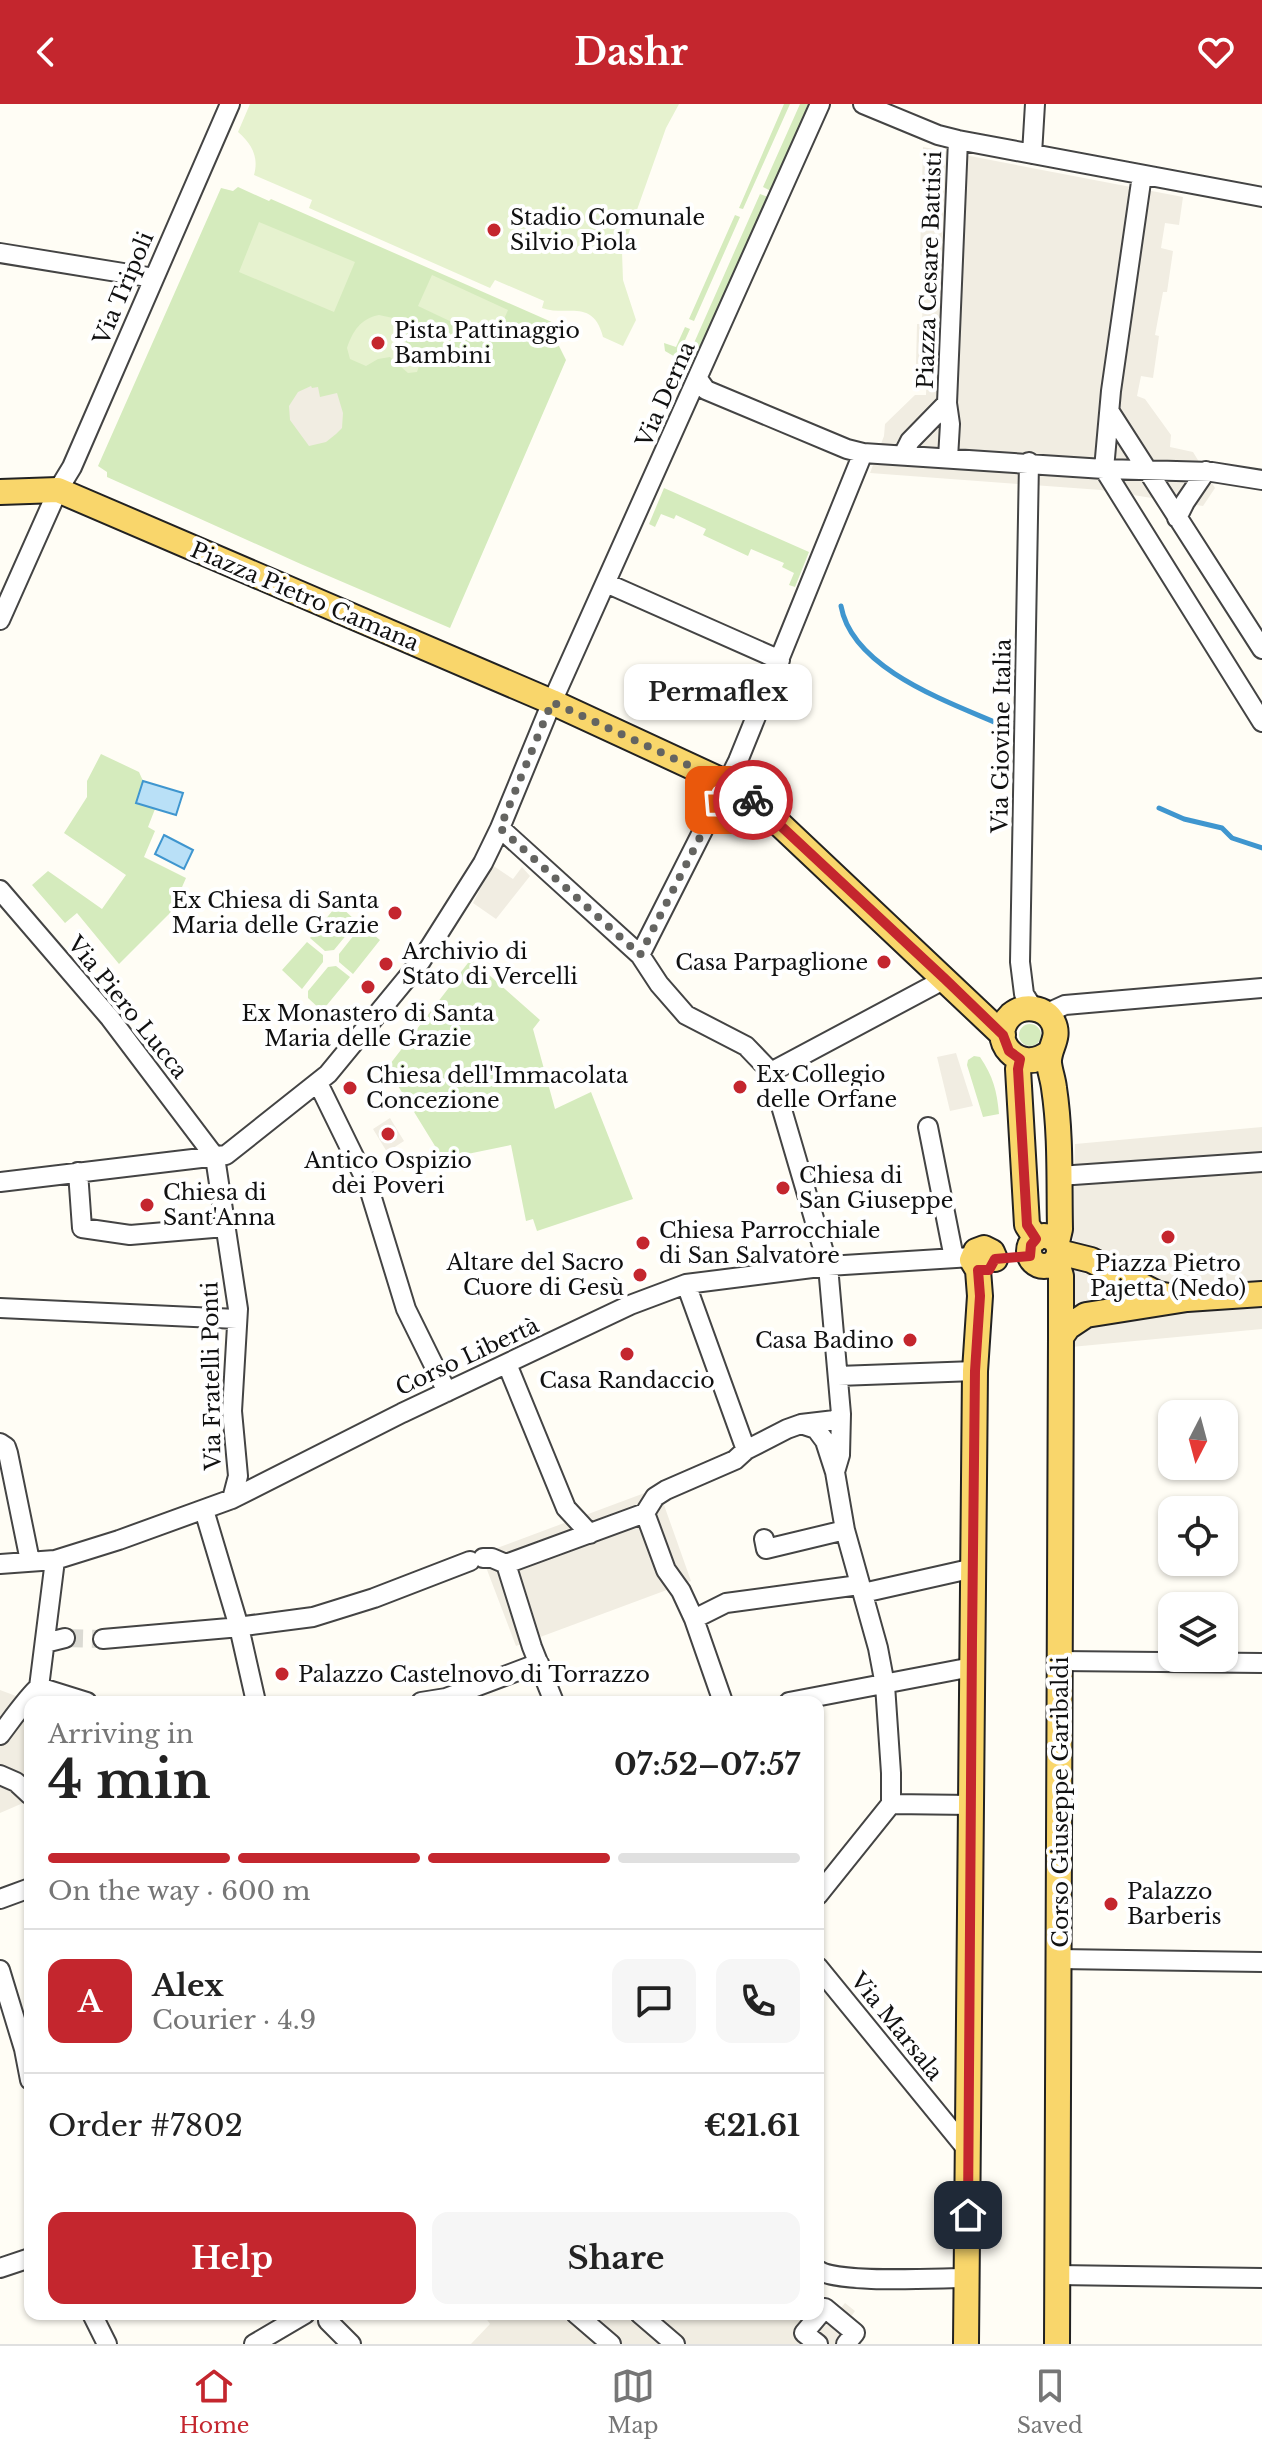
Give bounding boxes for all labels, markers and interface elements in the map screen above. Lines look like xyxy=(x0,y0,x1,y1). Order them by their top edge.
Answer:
icon: back xyxy=(24,30,68,74)
text: Dashr xyxy=(574,30,688,75)
icon: heart xyxy=(1194,30,1238,74)
street label: Piazza Cesare Battisti xyxy=(912,150,947,390)
place label: Stadio Comunale Silvio Piola xyxy=(510,204,705,256)
marker: Stadio Comunale Silvio Piola xyxy=(485,221,503,239)
street label: Via Tripoli xyxy=(87,227,160,350)
place label: Pista Pattinaggio Bambini xyxy=(394,317,580,369)
marker: Pista Pattinaggio Bambini xyxy=(369,334,387,352)
street label: Via Derna xyxy=(630,336,701,452)
street label: Piazza Pietro Camana xyxy=(187,536,424,657)
street label: Via Giovine Italia xyxy=(986,638,1017,834)
callout: Permaflex xyxy=(625,664,813,720)
text: Permaflex xyxy=(648,676,788,708)
courier xyxy=(713,760,793,840)
pin xyxy=(685,766,753,834)
icon: bag xyxy=(697,778,741,822)
icon: bike xyxy=(731,778,775,822)
place label: Ex Chiesa di Santa Maria delle Grazie xyxy=(172,887,380,939)
marker: Ex Chiesa di Santa Maria delle Grazie xyxy=(386,904,404,922)
street label: Via Piero Lucca xyxy=(61,930,194,1085)
place label: Archivio di Stato di Vercelli xyxy=(401,938,578,990)
place label: Casa Parpaglione xyxy=(675,949,868,976)
marker: Casa Parpaglione xyxy=(875,953,893,971)
marker: Archivio di Stato di Vercelli xyxy=(377,955,395,973)
marker: Ex Monastero di Santa Maria delle Grazie xyxy=(359,978,377,996)
place label: Ex Monastero di Santa Maria delle Grazie xyxy=(241,1000,495,1052)
place label: Ex Collegio delle Orfane xyxy=(756,1061,897,1113)
place label: Chiesa dell'Immacolata Concezione xyxy=(366,1062,629,1114)
marker: Ex Collegio delle Orfane xyxy=(731,1078,749,1096)
marker: Chiesa dell'Immacolata Concezione xyxy=(341,1079,359,1097)
marker: Antico Ospizio dei Poveri xyxy=(379,1125,397,1143)
place label: Antico Ospizio dei Poveri xyxy=(303,1147,472,1199)
place label: Chiesa di San Giuseppe xyxy=(799,1162,953,1214)
place label: Chiesa di Sant'Anna xyxy=(163,1179,276,1231)
marker: Chiesa di San Giuseppe xyxy=(774,1179,792,1197)
marker: Chiesa di Sant'Anna xyxy=(138,1196,156,1214)
place label: Chiesa Parrocchiale di San Salvatore xyxy=(659,1217,880,1269)
marker: Piazza Pietro Pajetta (Nedo) xyxy=(1159,1228,1177,1246)
marker: Chiesa Parrocchiale di San Salvatore xyxy=(634,1234,652,1252)
place label: Altare del Sacro Cuore di Gesù xyxy=(445,1249,624,1301)
place label: Piazza Pietro Pajetta (Nedo) xyxy=(1090,1250,1246,1302)
marker: Altare del Sacro Cuore di Gesù xyxy=(631,1266,649,1284)
street label: Via Fratelli Ponti xyxy=(196,1281,227,1472)
street label: Corso Libertà xyxy=(391,1311,544,1401)
place label: Casa Badino xyxy=(755,1327,894,1354)
marker: Casa Badino xyxy=(901,1331,919,1349)
marker: Casa Randaccio xyxy=(618,1345,636,1363)
place label: Casa Randaccio xyxy=(539,1367,715,1394)
north arrow xyxy=(1158,1400,1238,1480)
map controls xyxy=(1158,1400,1238,1672)
button: locate xyxy=(1158,1496,1238,1576)
button: layers xyxy=(1158,1592,1238,1672)
street label: Corso Giuseppe Garibaldi xyxy=(1047,1656,1074,1948)
place label: Palazzo Castelnovo di Torrazzo xyxy=(298,1661,650,1688)
marker: Palazzo Castelnovo di Torrazzo xyxy=(273,1665,291,1683)
text: Arriving in xyxy=(48,1718,194,1750)
text: 07:52–07:57 xyxy=(614,1746,800,1783)
text: 4 min xyxy=(48,1748,210,1812)
text: On the way · 600 m xyxy=(48,1875,310,1907)
place label: Palazzo Barberis xyxy=(1127,1878,1222,1930)
marker: Palazzo Barberis xyxy=(1102,1895,1120,1913)
button: chat xyxy=(612,1959,696,2043)
button: phone xyxy=(716,1959,800,2043)
street label: Via Marsala xyxy=(844,1966,949,2086)
text: Alex xyxy=(152,1967,224,2004)
text: A xyxy=(78,1983,102,2020)
text: Courier · 4.9 xyxy=(152,2004,316,2036)
text: Order #7802 xyxy=(48,2107,243,2144)
text: €21.61 xyxy=(704,2107,800,2144)
pin xyxy=(934,2181,1002,2249)
icon: home xyxy=(946,2193,990,2237)
button: Help xyxy=(48,2212,416,2304)
button: Share xyxy=(432,2212,800,2304)
tab: Home xyxy=(179,2364,249,2439)
tab: Map xyxy=(607,2364,659,2439)
tab: Saved xyxy=(1017,2364,1083,2439)

